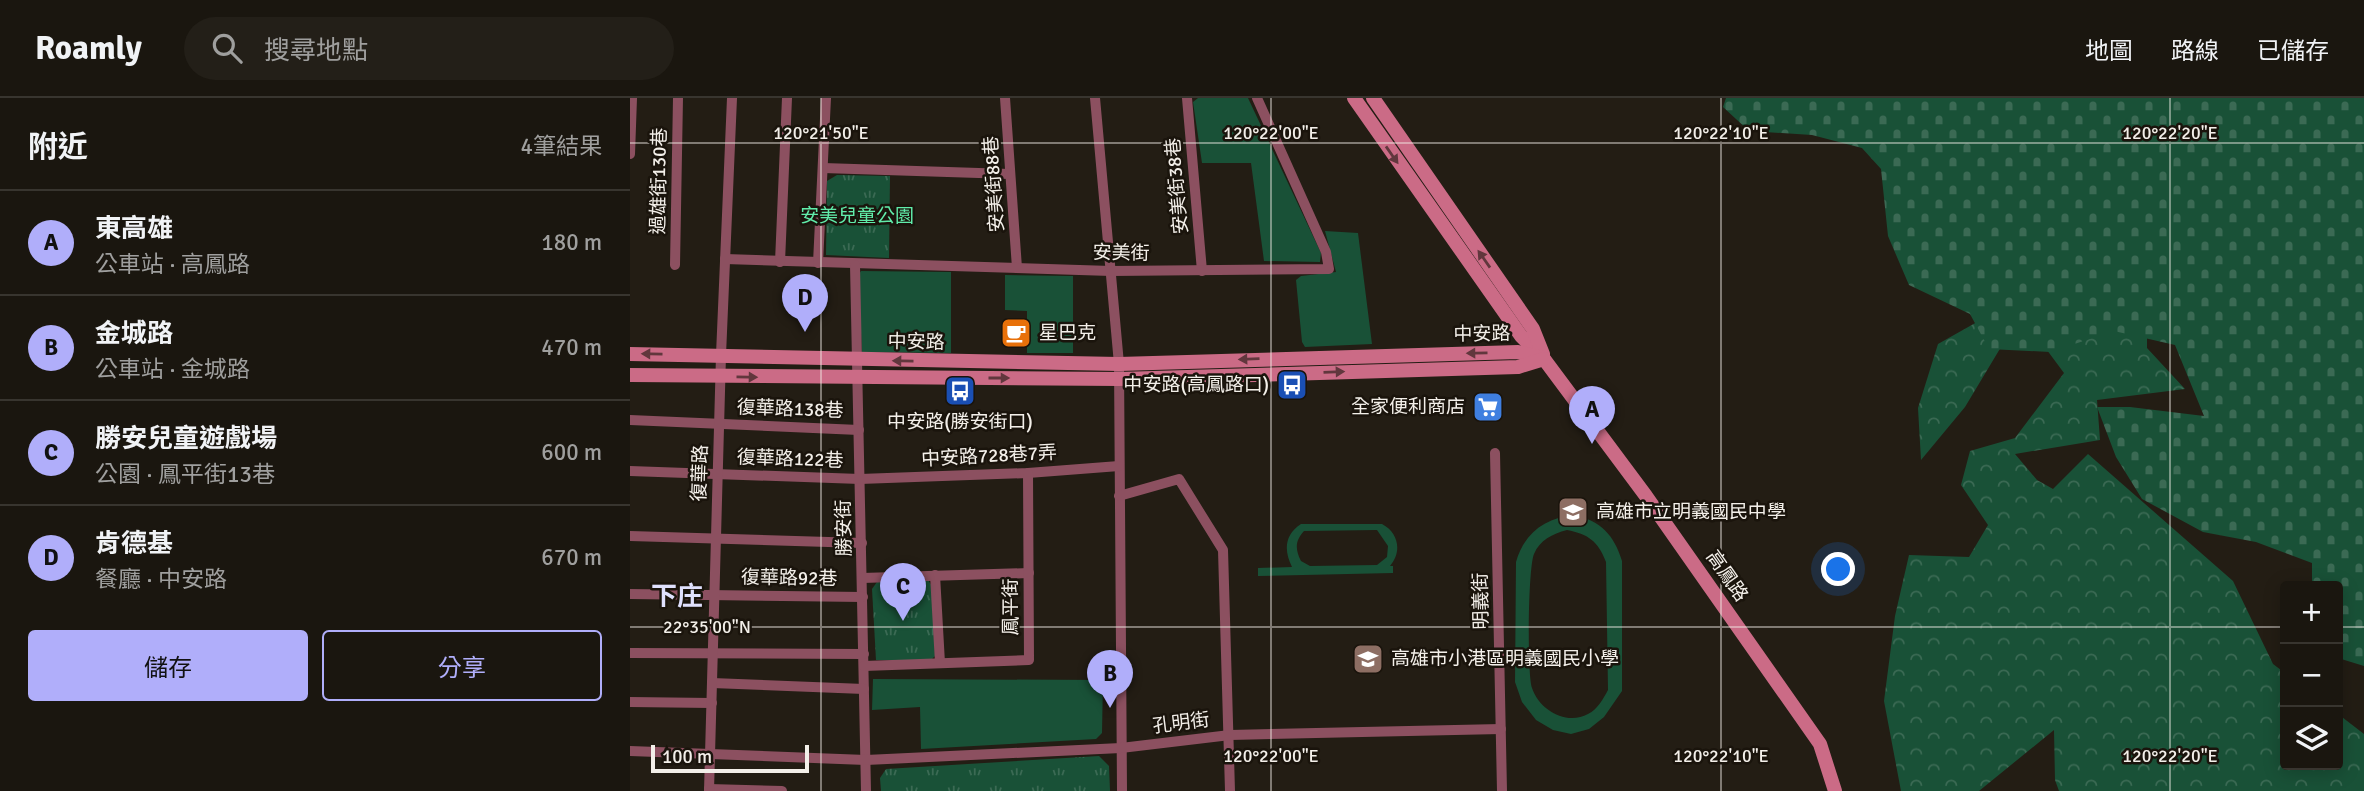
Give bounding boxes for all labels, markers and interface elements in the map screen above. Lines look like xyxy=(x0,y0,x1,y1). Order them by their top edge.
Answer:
search box xyxy=(184,17,674,80)
text: Roamly xyxy=(35,28,142,69)
icon: search xyxy=(208,29,246,67)
text: 搜尋地點 xyxy=(264,35,368,67)
text: 地圖 xyxy=(2085,36,2133,66)
text: 路線 xyxy=(2171,36,2219,66)
text: 已儲存 xyxy=(2257,36,2329,66)
text: 120°21'50"E xyxy=(773,122,869,144)
text: 120°22'00"E xyxy=(1223,122,1319,144)
text: 120°22'10"E xyxy=(1673,122,1769,144)
text: 120°22'20"E xyxy=(2122,122,2218,144)
street label: 過雄街130巷 xyxy=(646,127,672,235)
text: 附近 xyxy=(28,129,88,166)
text: 4筆結果 xyxy=(521,132,602,161)
street label: 安美街88巷 xyxy=(979,135,1009,233)
street label: 安美街38巷 xyxy=(1161,137,1193,235)
one-way arrow xyxy=(1385,146,1399,164)
park label: 安美兒童公園 xyxy=(800,204,914,228)
text: 東高雄 xyxy=(95,213,173,245)
text: A xyxy=(44,228,58,257)
text: 180 m xyxy=(541,228,602,257)
street label: 安美街 xyxy=(1092,241,1150,265)
text: 公車站 · 高鳳路 xyxy=(95,250,250,279)
one-way arrow xyxy=(1477,250,1491,268)
pin: D xyxy=(782,274,828,332)
cafe icon: 星巴克 xyxy=(999,316,1033,350)
text: 金城路 xyxy=(95,318,173,350)
place label: 星巴克 xyxy=(1039,321,1096,345)
street label: 中安路 xyxy=(1453,322,1511,346)
street label: 中安路 xyxy=(887,330,945,354)
text: B xyxy=(44,333,58,362)
text: 470 m xyxy=(541,333,602,362)
one-way arrow xyxy=(1466,347,1488,359)
one-way arrow xyxy=(640,348,662,360)
one-way arrow xyxy=(1238,353,1260,364)
text: 公車站 · 金城路 xyxy=(95,355,250,384)
one-way arrow xyxy=(892,355,914,367)
one-way arrow xyxy=(1323,367,1345,378)
bus stop icon: 中安路(高鳳路口) xyxy=(1275,368,1309,402)
one-way arrow xyxy=(736,371,758,383)
one-way arrow xyxy=(988,372,1010,384)
place label: 中安路(高鳳路口) xyxy=(1123,373,1269,397)
bus stop icon: 中安路(勝安街口) xyxy=(943,374,977,408)
pin: A xyxy=(1569,386,1615,444)
supermarket icon: 全家便利商店 xyxy=(1471,390,1505,424)
street label: 復華路138巷 xyxy=(736,395,844,423)
place label: 全家便利商店 xyxy=(1351,395,1465,419)
place label: 中安路(勝安街口) xyxy=(887,410,1033,434)
text: 勝安兒童遊戲場 xyxy=(95,423,277,455)
text: C xyxy=(44,438,58,467)
text: 600 m xyxy=(541,438,602,467)
street label: 中安路728巷7弄 xyxy=(920,440,1058,472)
street label: 復華路 xyxy=(687,444,713,502)
street label: 復華路122巷 xyxy=(736,445,844,473)
text: 公園 · 鳳平街13巷 xyxy=(95,460,275,489)
school or university icon: 高雄市立明義國民中學 xyxy=(1556,495,1590,529)
street label: 勝安街 xyxy=(832,499,856,557)
place label: 高雄市立明義國民中學 xyxy=(1596,500,1786,524)
text: 肯德基 xyxy=(95,528,173,560)
text: D xyxy=(43,543,59,572)
text: 670 m xyxy=(541,543,602,572)
street label: 高鳳路 xyxy=(1701,546,1753,606)
your location xyxy=(1821,552,1855,586)
pin: C xyxy=(880,563,926,621)
text: 餐廳 · 中安路 xyxy=(95,565,227,594)
street label: 復華路92巷 xyxy=(741,565,837,591)
street label: 明義街 xyxy=(1469,572,1493,630)
street label: 鳳平街 xyxy=(999,578,1023,636)
district label: 下庄 xyxy=(651,581,703,613)
map controls xyxy=(2280,581,2343,770)
button: + xyxy=(2280,581,2343,644)
text: 22°35'00"N xyxy=(663,616,751,638)
button: 儲存 xyxy=(28,630,308,701)
button: 分享 xyxy=(322,630,602,701)
school or university icon: 高雄市小港區明義國民小學 xyxy=(1351,642,1385,676)
button: − xyxy=(2280,644,2343,707)
place label: 高雄市小港區明義國民小學 xyxy=(1391,647,1619,671)
pin: B xyxy=(1087,650,1133,708)
button: layers xyxy=(2280,707,2343,770)
street label: 孔明街 xyxy=(1151,708,1211,738)
scale bar xyxy=(651,742,808,774)
text: 100 m xyxy=(662,745,712,769)
text: 120°22'00"E xyxy=(1223,745,1319,767)
text: 120°22'10"E xyxy=(1673,745,1769,767)
text: 120°22'20"E xyxy=(2122,745,2218,767)

